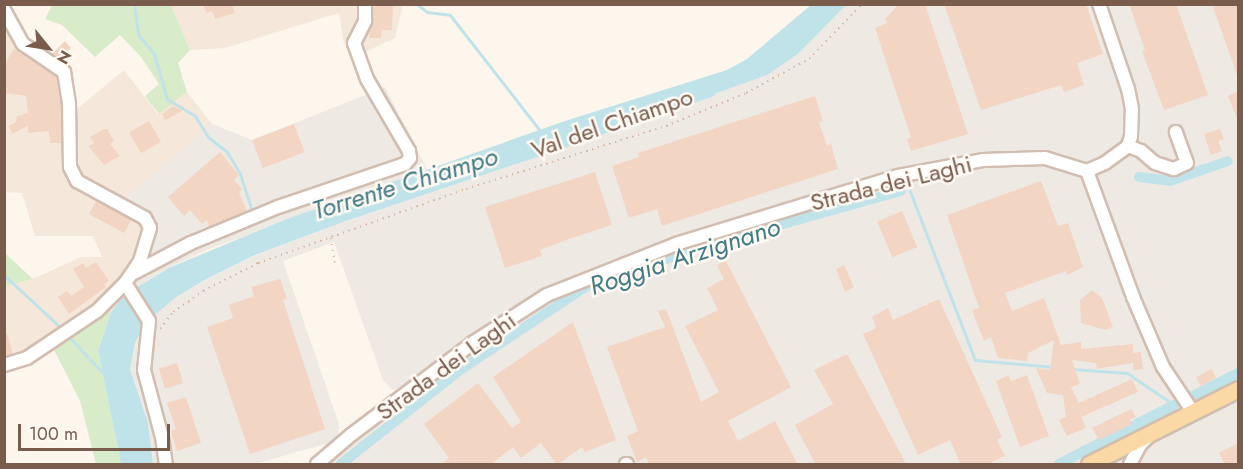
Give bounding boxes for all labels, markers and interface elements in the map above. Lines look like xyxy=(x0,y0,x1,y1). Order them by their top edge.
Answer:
north arrow xyxy=(18,18,78,78)
text: N xyxy=(51,46,77,69)
street label: Val del Chiampo xyxy=(528,82,696,164)
water label: Torrente Chiampo xyxy=(309,141,501,227)
street label: Strada dei Laghi xyxy=(807,149,975,217)
water label: Roggia Arzignano xyxy=(586,211,784,303)
street label: Strada dei Laghi xyxy=(371,306,521,426)
scale bar xyxy=(21,412,172,450)
text: 100 m xyxy=(29,421,78,447)

